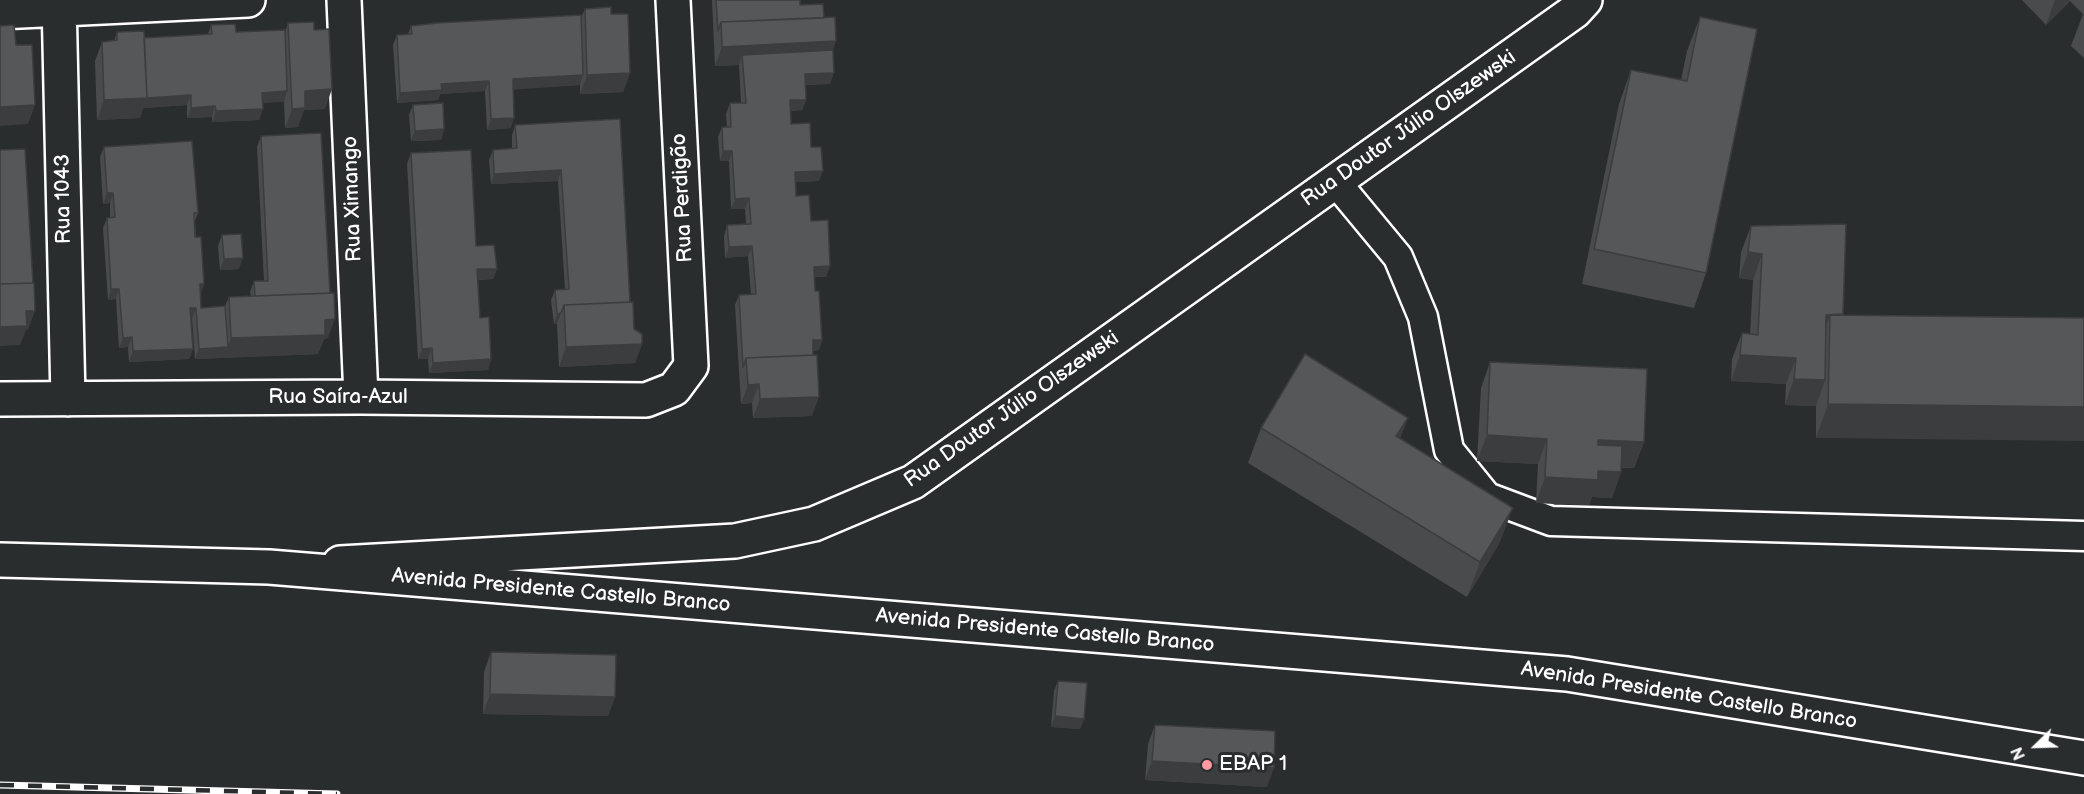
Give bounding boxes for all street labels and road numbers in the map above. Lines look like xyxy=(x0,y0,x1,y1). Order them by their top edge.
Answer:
street label: Rua Doutor Júlio Olszewski xyxy=(1297,45,1521,213)
street label: Rua Perdigão xyxy=(667,133,699,263)
street label: Rua Ximango xyxy=(338,136,368,262)
street label: Rua 1043 xyxy=(51,154,77,244)
street label: Rua Doutor Júlio Olszewski xyxy=(900,326,1124,494)
street label: Rua Saíra-Azul xyxy=(268,385,408,411)
street label: Avenida Presidente Castello Branco xyxy=(391,564,731,618)
street label: Avenida Presidente Castello Branco xyxy=(875,604,1215,658)
street label: Avenida Presidente Castello Branco xyxy=(1519,657,1859,735)

